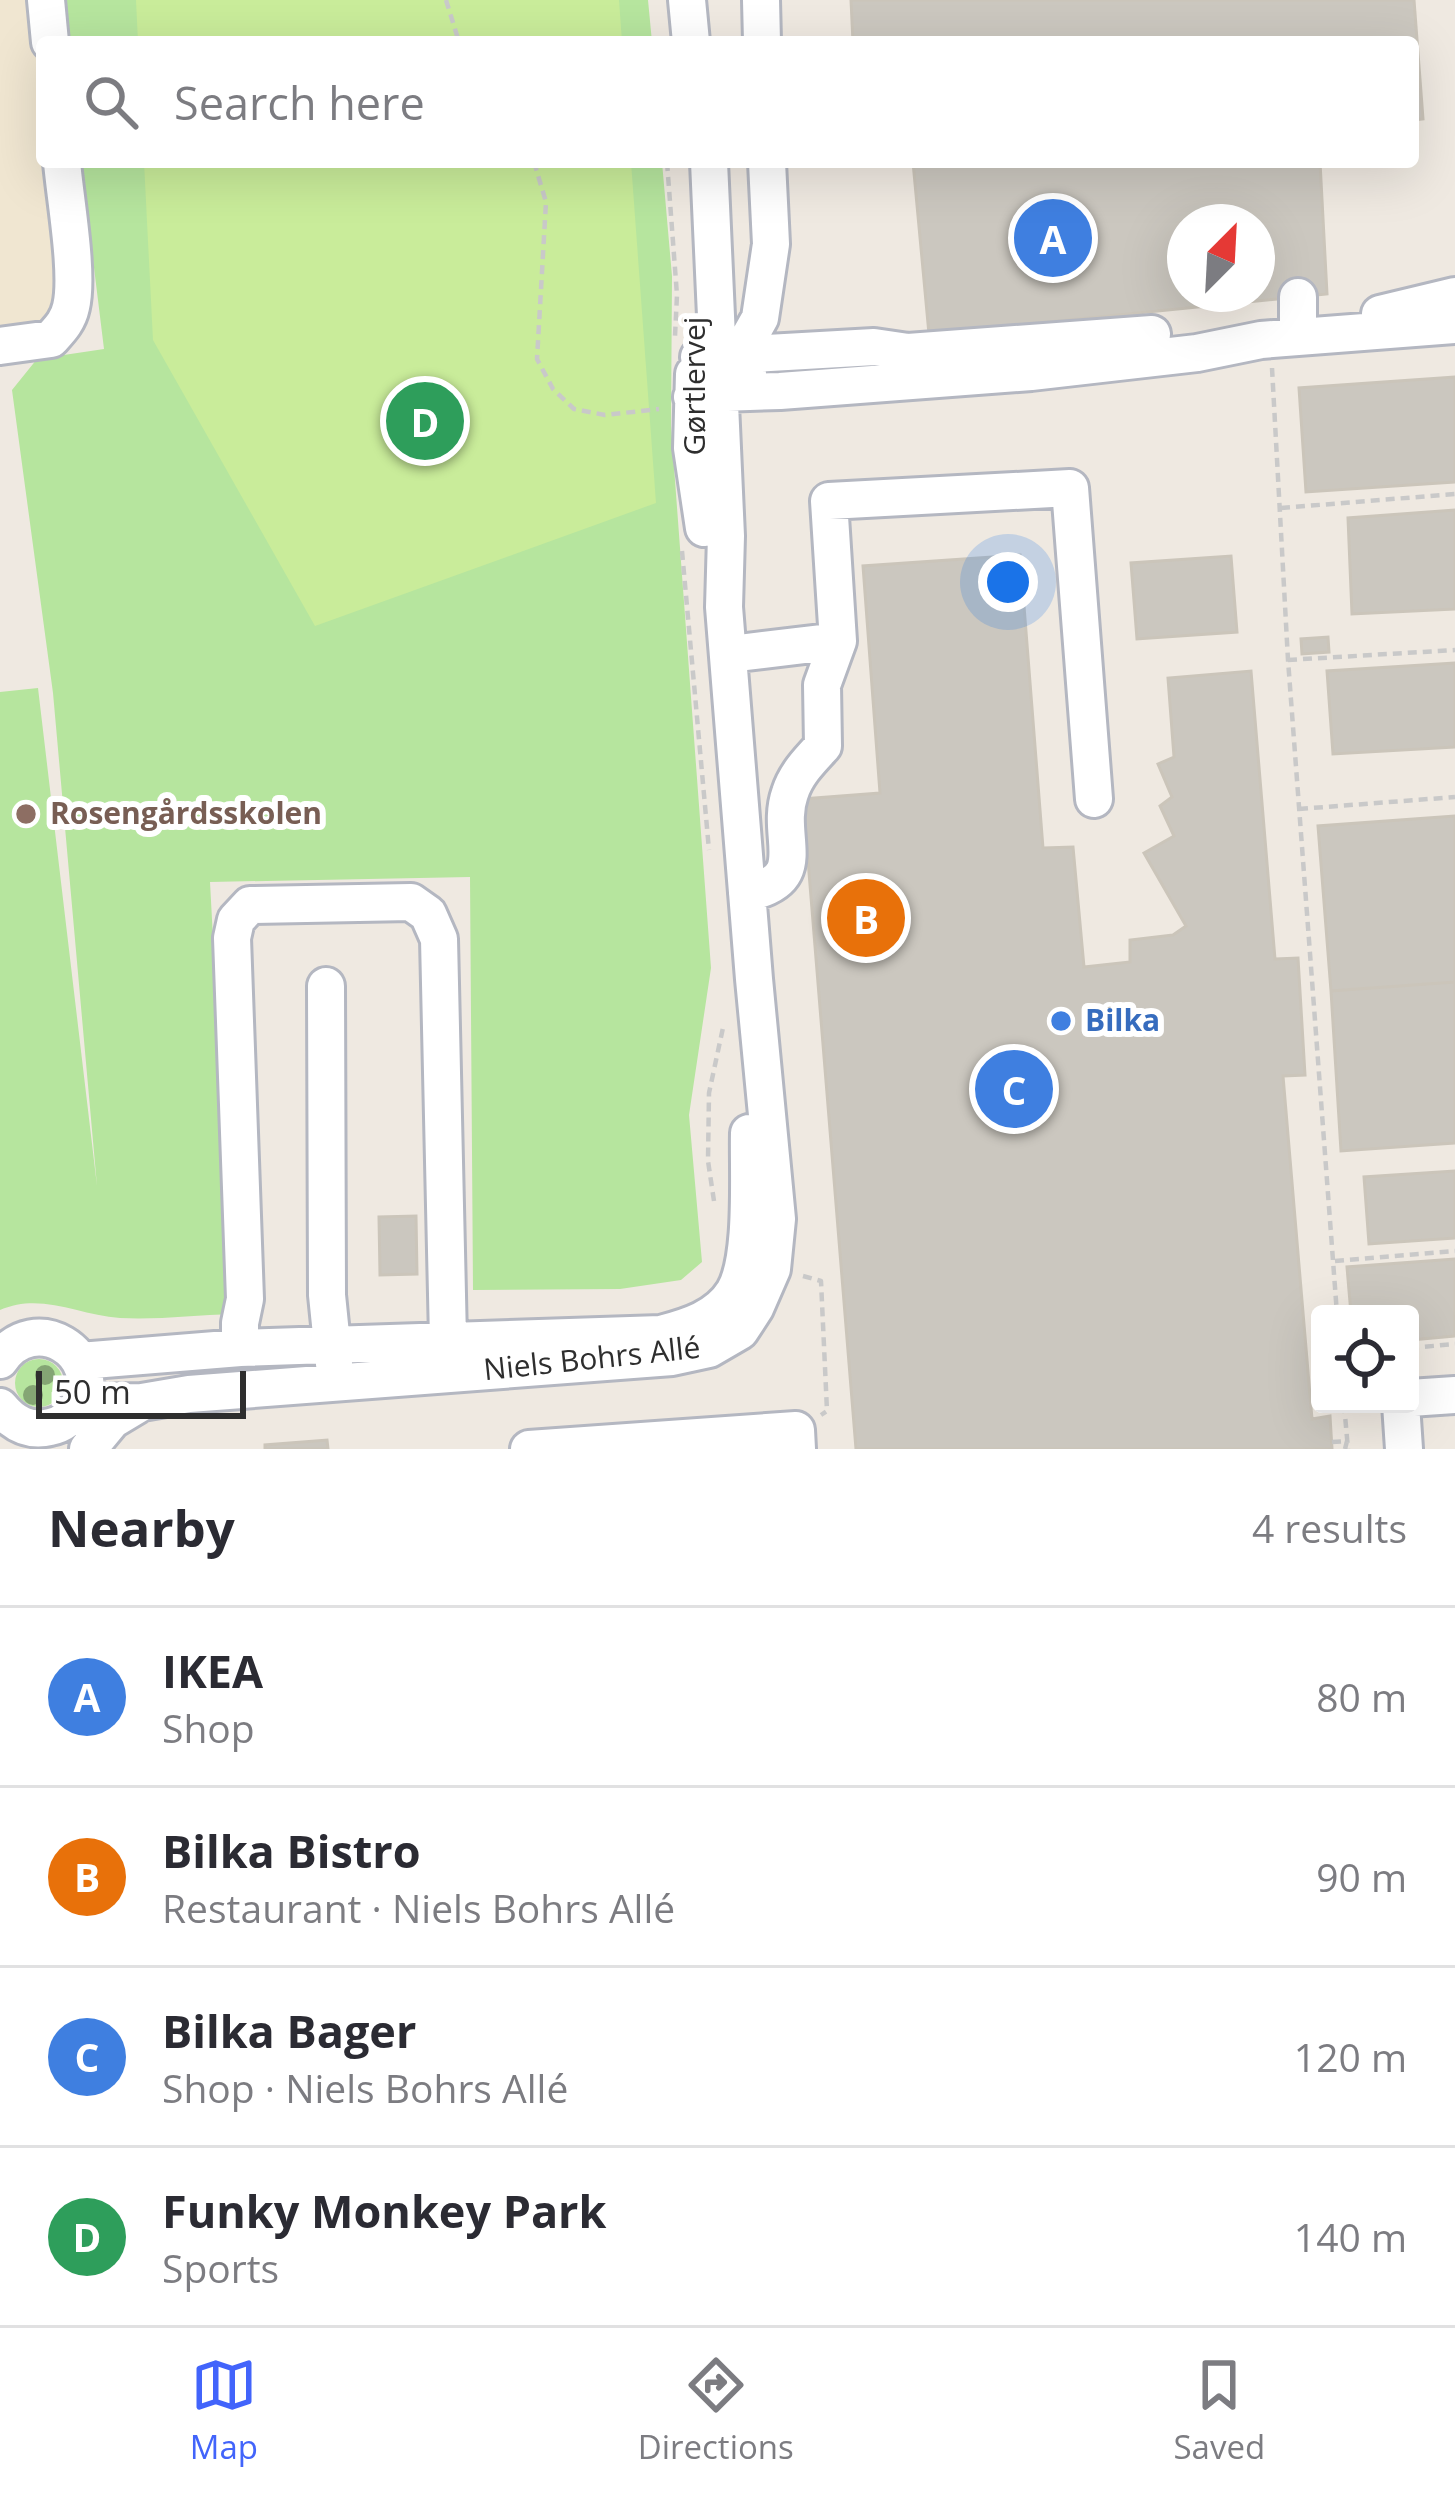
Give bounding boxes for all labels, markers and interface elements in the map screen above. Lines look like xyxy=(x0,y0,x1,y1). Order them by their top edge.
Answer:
search box xyxy=(36,36,1419,168)
icon: search xyxy=(78,69,144,135)
text: Search here xyxy=(174,72,425,133)
pin: A xyxy=(1014,193,1092,283)
north arrow xyxy=(1167,204,1275,312)
street label: Gørtlervej xyxy=(673,317,714,455)
pin: D xyxy=(386,376,464,466)
your location xyxy=(978,552,1038,612)
place label: Rosengårdsskolen xyxy=(50,792,322,833)
marker: Rosengårdsskolen xyxy=(13,801,39,827)
pin: B xyxy=(827,873,905,963)
place label: Bilka xyxy=(1085,999,1160,1040)
marker: Bilka xyxy=(1048,1008,1074,1034)
pin: C xyxy=(975,1044,1053,1134)
map controls xyxy=(1311,1305,1419,1413)
button: locate xyxy=(1311,1305,1419,1413)
street label: Niels Bohrs Allé xyxy=(481,1326,702,1389)
scale bar xyxy=(36,1365,246,1418)
text: 50 m xyxy=(54,1369,131,1414)
text: Nearby xyxy=(48,1492,235,1562)
text: 4 results xyxy=(1252,1501,1407,1554)
text: IKEA xyxy=(162,1640,263,1701)
text: A xyxy=(74,1670,100,1723)
text: 80 m xyxy=(1316,1670,1407,1723)
text: Shop xyxy=(162,1701,255,1754)
text: Bilka Bistro xyxy=(162,1820,421,1881)
text: B xyxy=(74,1850,100,1903)
text: 90 m xyxy=(1316,1850,1407,1903)
text: Restaurant · Niels Bohrs Allé xyxy=(162,1881,675,1934)
text: Bilka Bager xyxy=(162,2000,416,2061)
text: C xyxy=(75,2030,99,2083)
text: 120 m xyxy=(1294,2030,1407,2083)
text: Shop · Niels Bohrs Allé xyxy=(162,2061,568,2114)
text: Funky Monkey Park xyxy=(162,2180,606,2241)
text: D xyxy=(73,2210,101,2263)
text: 140 m xyxy=(1294,2210,1407,2263)
text: Sports xyxy=(162,2241,279,2294)
tab: Map xyxy=(190,2352,258,2469)
tab: Directions xyxy=(638,2352,794,2469)
tab: Saved xyxy=(1173,2352,1265,2469)

